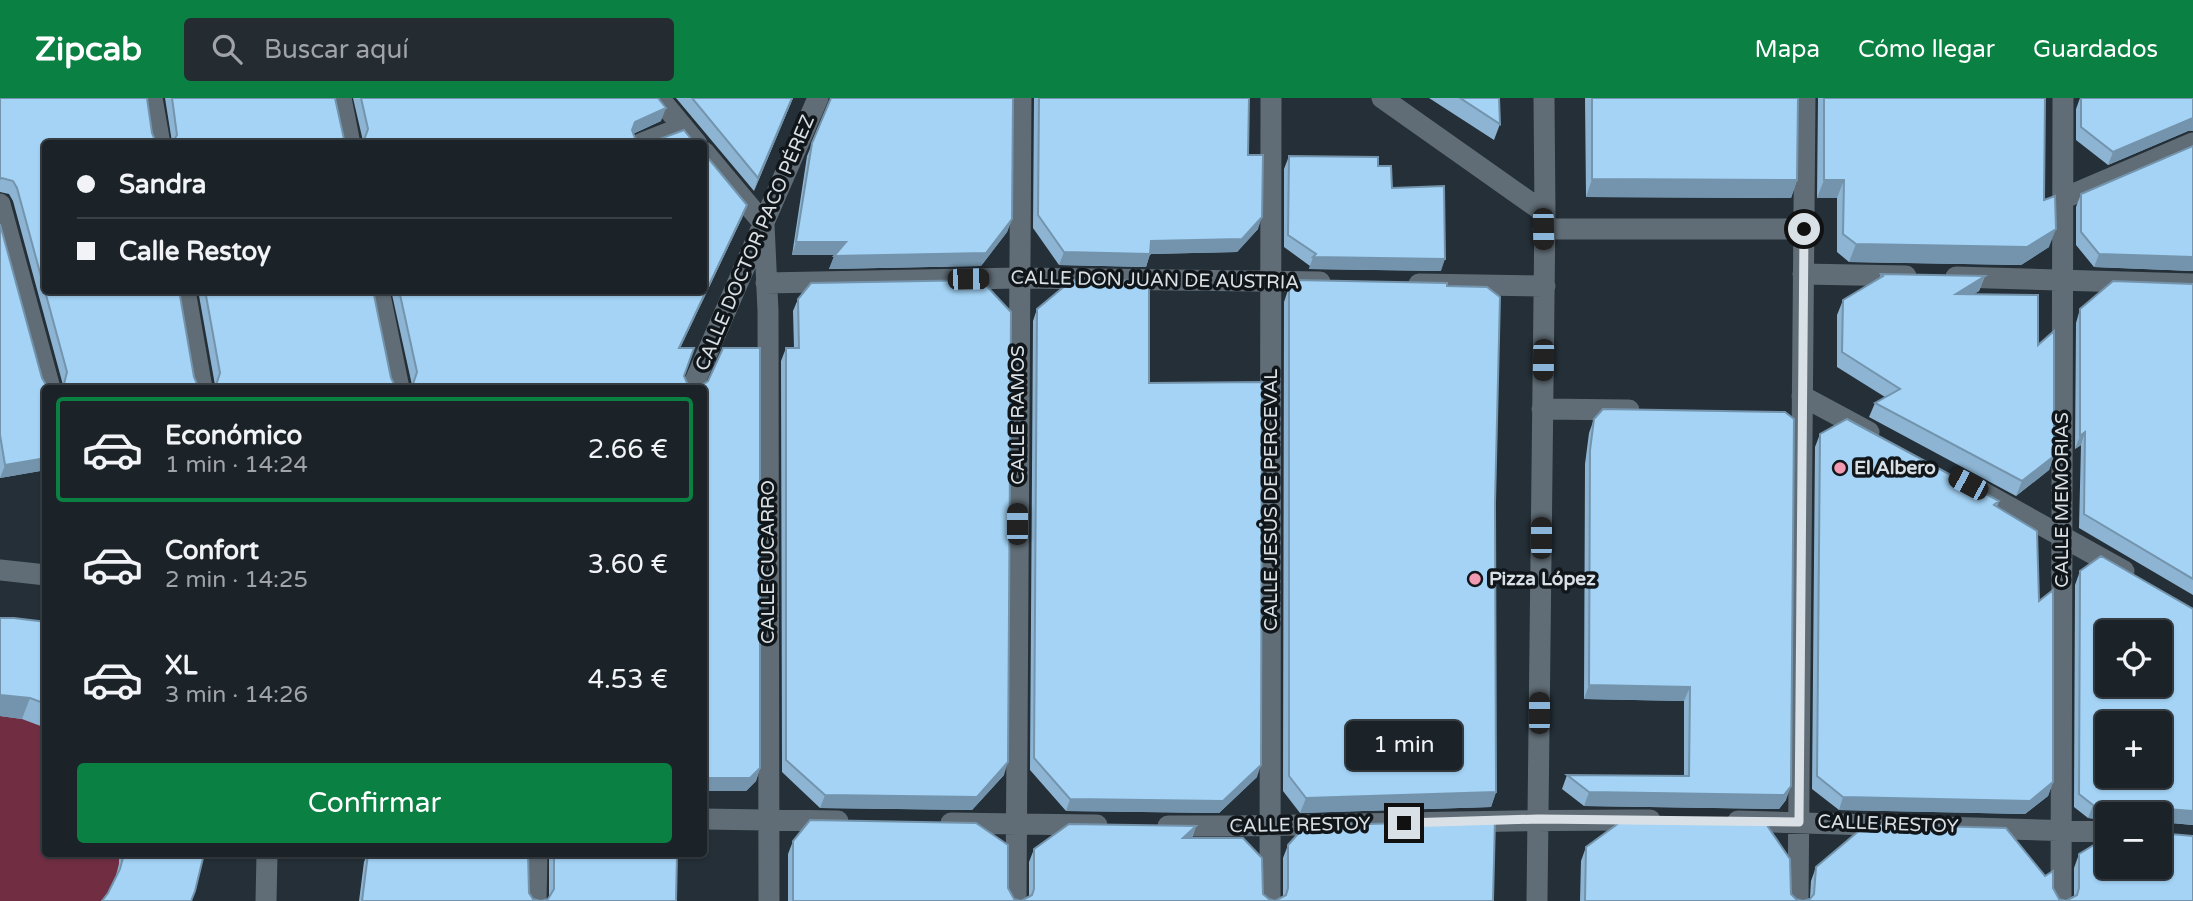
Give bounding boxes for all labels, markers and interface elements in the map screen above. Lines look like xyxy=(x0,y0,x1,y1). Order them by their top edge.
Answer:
search box xyxy=(184,18,674,81)
text: Zipcab xyxy=(35,30,142,69)
icon: search xyxy=(208,30,246,68)
text: Buscar aquí xyxy=(264,34,409,65)
text: Mapa xyxy=(1755,35,1820,64)
text: Cómo llegar xyxy=(1858,35,1995,64)
text: Guardados xyxy=(2033,35,2158,64)
street label: CALLE DOCTOR PACO PÉREZ xyxy=(691,112,819,374)
text: Sandra xyxy=(119,169,206,200)
car xyxy=(1533,208,1554,250)
route start xyxy=(1788,213,1820,245)
text: Calle Restoy xyxy=(119,236,271,267)
street label: CALLE DON JUAN DE AUSTRIA xyxy=(1010,266,1300,294)
car xyxy=(947,268,990,290)
car xyxy=(1533,339,1554,381)
street label: CALLE RAMOS xyxy=(1007,345,1029,485)
street label: CALLE JESÚS DE PERCEVAL xyxy=(1259,369,1282,631)
street label: CALLE MEMORIAS xyxy=(2051,412,2073,588)
icon: car xyxy=(81,418,144,481)
text: Económico xyxy=(165,420,302,451)
text: 2.66 € xyxy=(588,434,668,465)
text: 1 min · 14:24 xyxy=(165,451,308,479)
place label: El Albero xyxy=(1854,457,1936,479)
marker: El Albero xyxy=(1832,460,1848,476)
car xyxy=(1945,465,1992,503)
street label: CALLE CUCARRO xyxy=(757,480,779,644)
car xyxy=(1007,503,1028,545)
car xyxy=(1531,517,1552,559)
icon: car xyxy=(81,533,144,596)
text: Confort xyxy=(165,535,259,566)
text: 3.60 € xyxy=(588,549,668,580)
text: 2 min · 14:25 xyxy=(165,566,308,594)
place label: Pizza López xyxy=(1489,568,1596,591)
marker: Pizza López xyxy=(1467,571,1483,587)
map controls xyxy=(2095,620,2172,879)
button: locate xyxy=(2095,620,2172,697)
icon: car xyxy=(81,648,144,711)
text: XL xyxy=(165,650,197,681)
text: 4.53 € xyxy=(588,664,668,695)
text: 3 min · 14:26 xyxy=(165,681,308,709)
car xyxy=(1529,692,1550,734)
button: + xyxy=(2095,711,2172,788)
callout: 1 min xyxy=(1346,722,1462,770)
text: 1 min xyxy=(1373,731,1435,759)
button: Confirmar xyxy=(77,763,672,843)
button: − xyxy=(2095,802,2172,879)
route end xyxy=(1388,807,1420,839)
street label: CALLE RESTOY xyxy=(1817,811,1959,837)
street label: CALLE RESTOY xyxy=(1229,813,1371,837)

